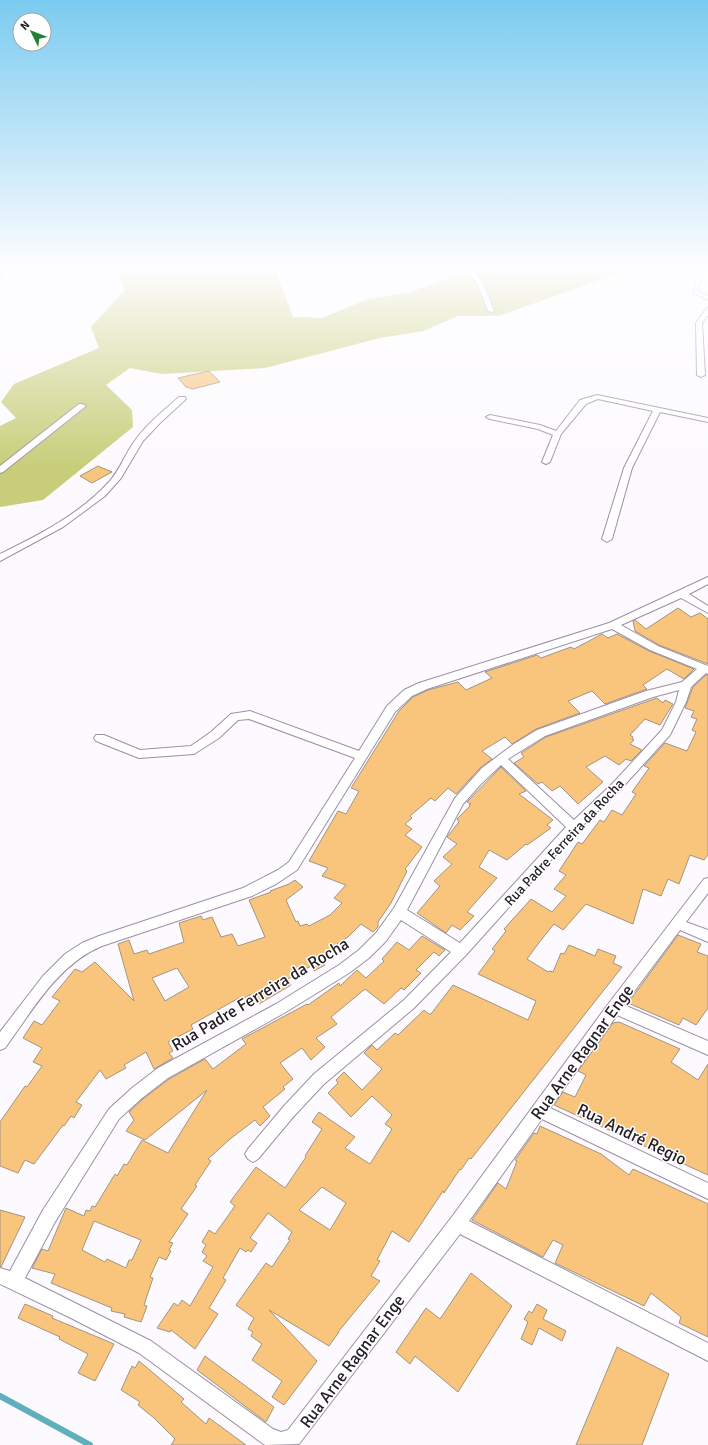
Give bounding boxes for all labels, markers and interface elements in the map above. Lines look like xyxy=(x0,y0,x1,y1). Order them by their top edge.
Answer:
north arrow xyxy=(12,12,52,52)
text: N xyxy=(18,18,32,33)
street label: Rua Padre Ferreira da Rocha xyxy=(501,775,628,909)
street label: Rua Padre Ferreira da Rocha xyxy=(168,933,353,1056)
street label: Rua Arne Ragnar Enge xyxy=(526,981,638,1124)
street label: Rua André Regio xyxy=(574,1099,690,1170)
street label: Rua Arne Ragnar Enge xyxy=(295,1290,409,1432)

